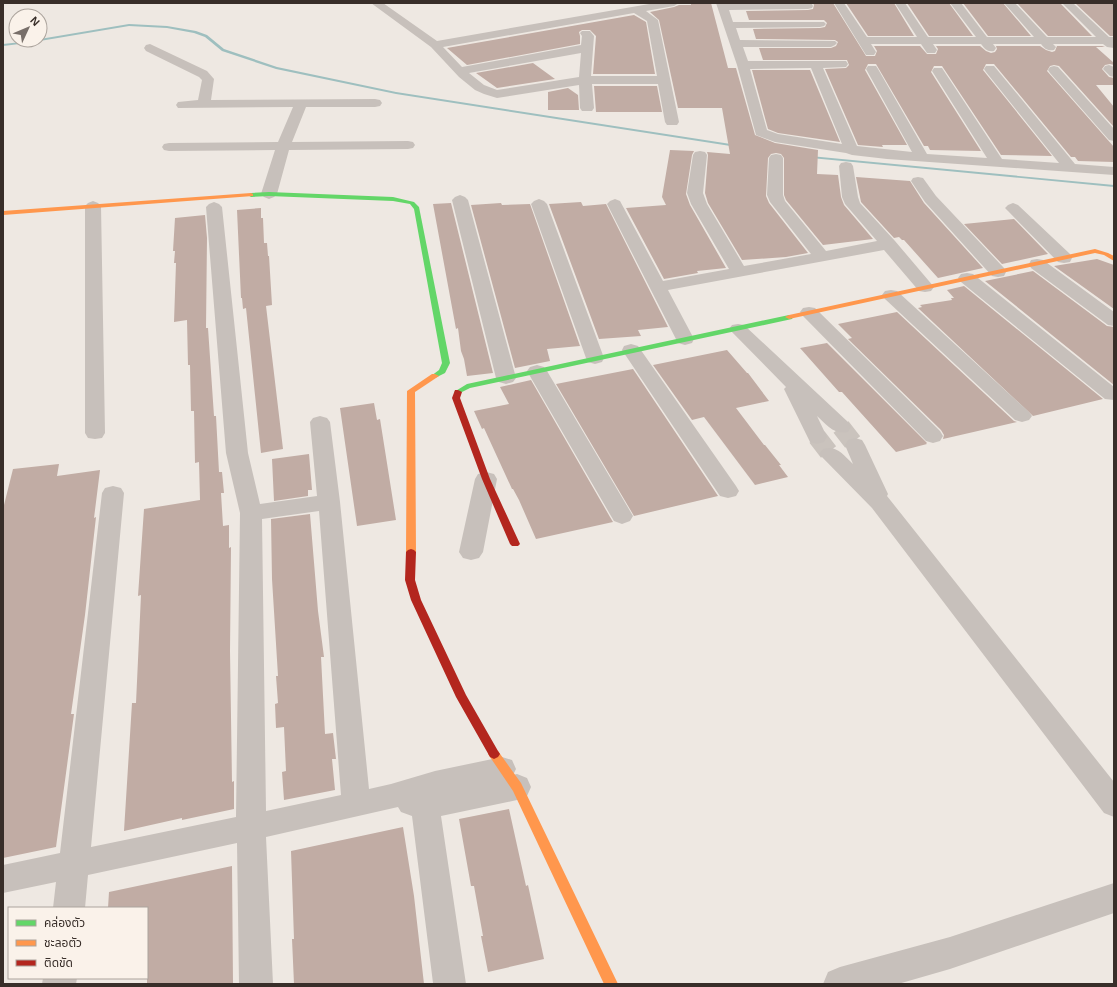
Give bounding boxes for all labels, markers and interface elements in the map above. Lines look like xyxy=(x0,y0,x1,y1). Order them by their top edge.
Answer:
north arrow xyxy=(8,8,48,48)
text: N xyxy=(28,14,42,28)
legend xyxy=(8,907,148,979)
text: คล่องตัว xyxy=(44,916,85,930)
text: ชะลอตัว xyxy=(44,936,82,950)
text: ติดขัด xyxy=(44,956,73,970)

